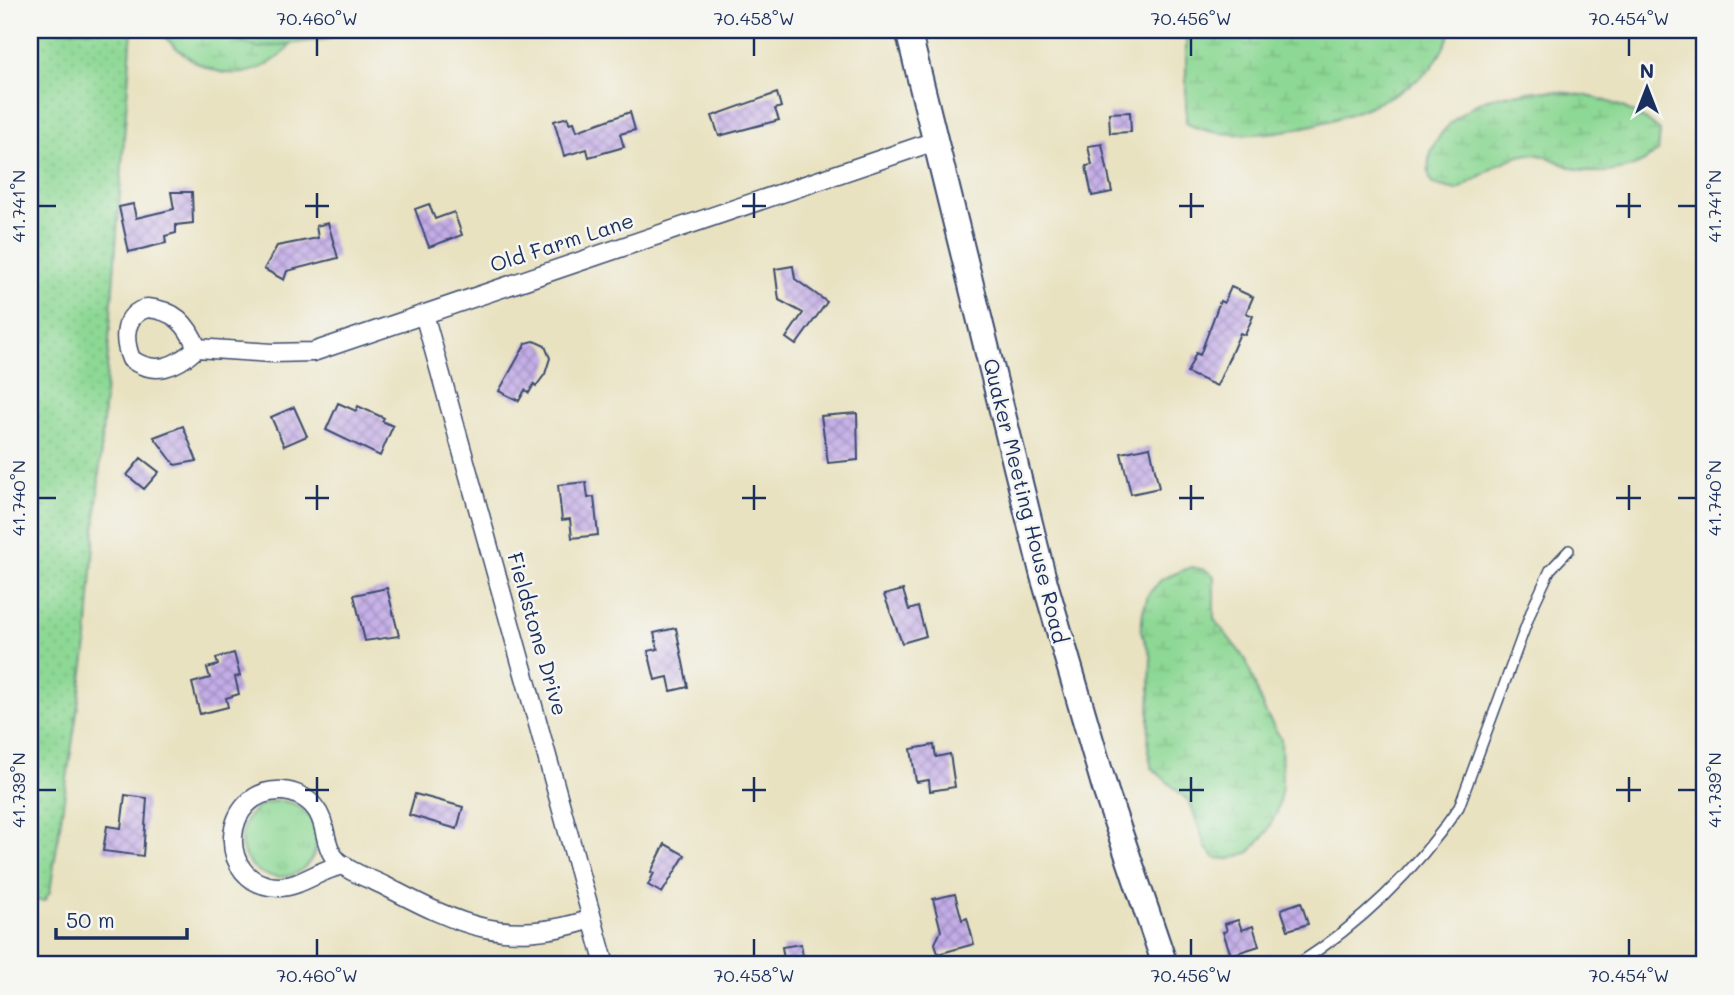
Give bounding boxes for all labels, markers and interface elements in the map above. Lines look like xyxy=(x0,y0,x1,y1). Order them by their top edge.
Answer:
text: 70.460°W xyxy=(276,6,358,30)
text: 70.458°W xyxy=(713,6,795,30)
text: 70.456°W xyxy=(1150,6,1232,30)
text: 70.454°W xyxy=(1589,6,1669,30)
north arrow xyxy=(1612,52,1682,122)
text: N xyxy=(1640,58,1654,83)
text: 41.741°N xyxy=(6,170,30,242)
text: 41.741°N xyxy=(1702,170,1726,242)
street label: Old Farm Lane xyxy=(486,206,637,278)
street label: Quaker Meeting House Road xyxy=(978,355,1075,646)
text: 41.740°N xyxy=(6,460,30,536)
text: 41.740°N xyxy=(1702,460,1726,536)
street label: Fieldstone Drive xyxy=(502,549,575,718)
text: 41.739°N xyxy=(6,752,30,828)
text: 41.739°N xyxy=(1702,752,1726,828)
scale bar xyxy=(56,897,187,941)
text: 50 m xyxy=(66,906,115,933)
text: 70.460°W xyxy=(276,963,358,987)
text: 70.458°W xyxy=(713,963,795,987)
text: 70.456°W xyxy=(1150,963,1232,987)
text: 70.454°W xyxy=(1589,963,1669,987)

